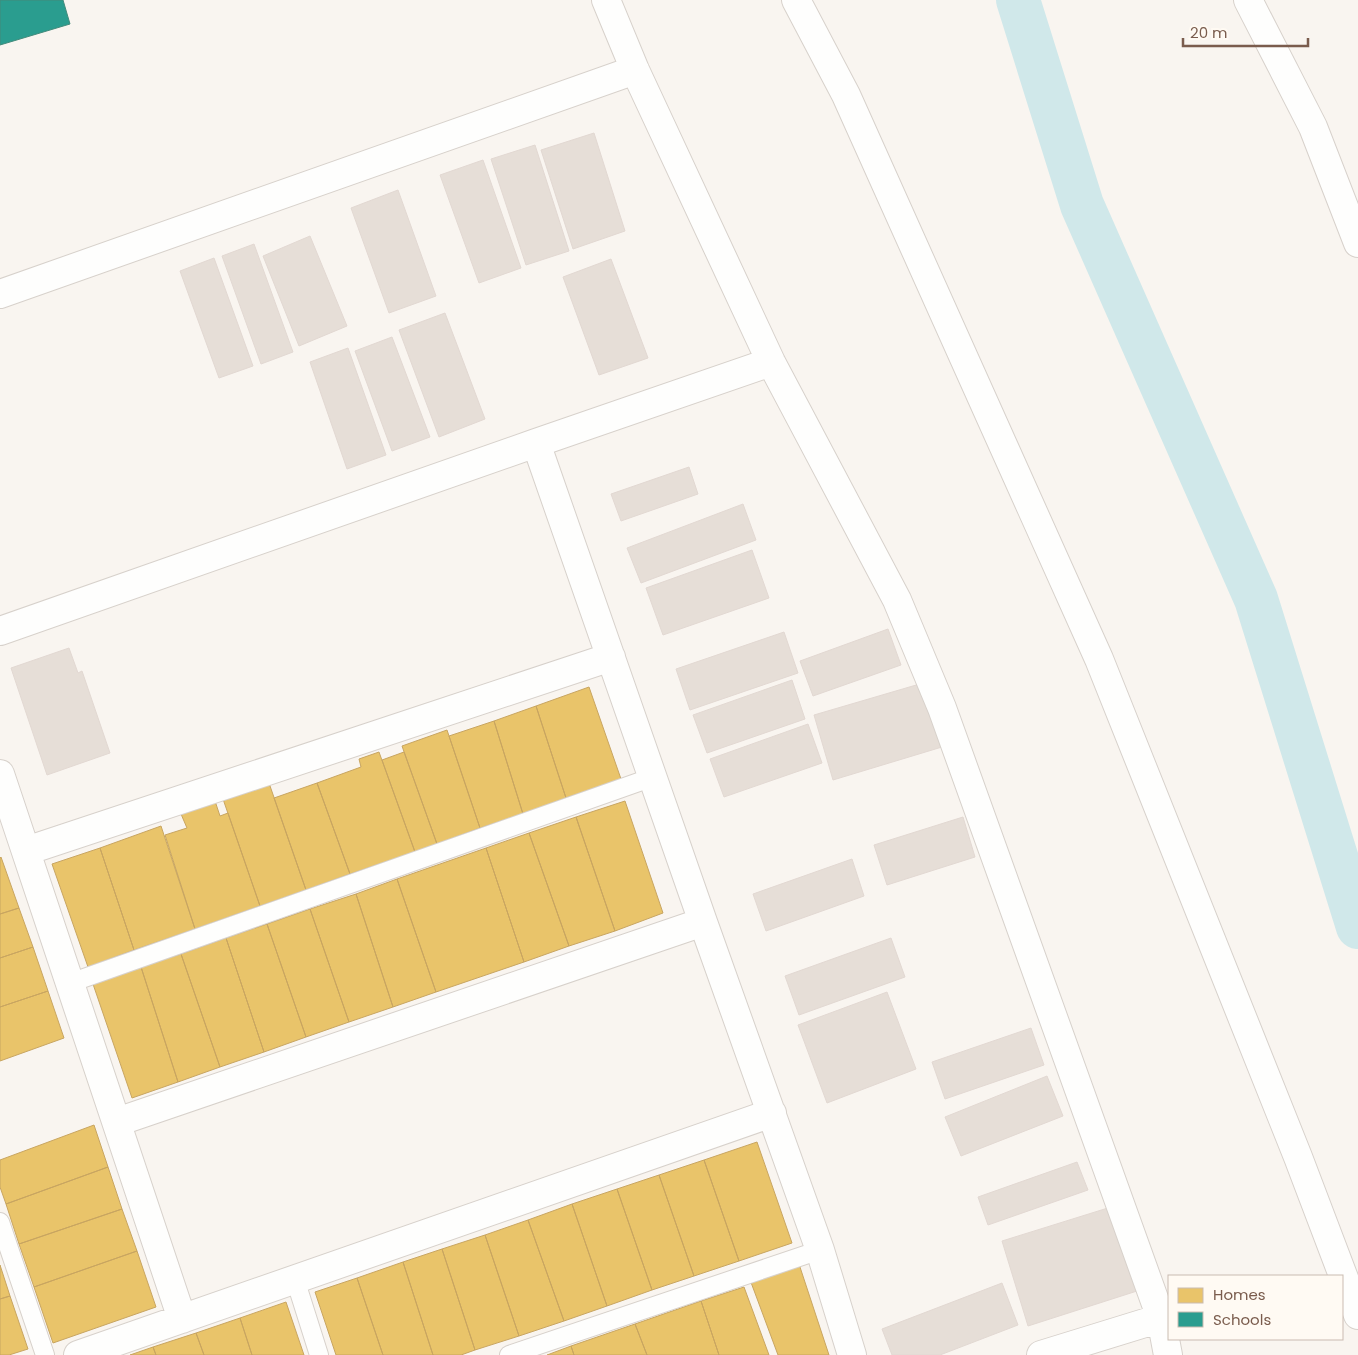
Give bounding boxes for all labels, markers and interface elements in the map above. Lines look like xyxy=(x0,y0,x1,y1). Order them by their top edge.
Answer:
scale bar xyxy=(1183,15,1308,47)
text: 20 m xyxy=(1190,22,1228,43)
legend xyxy=(1168,1275,1343,1340)
text: Homes xyxy=(1213,1284,1266,1305)
text: Schools xyxy=(1213,1309,1271,1330)

